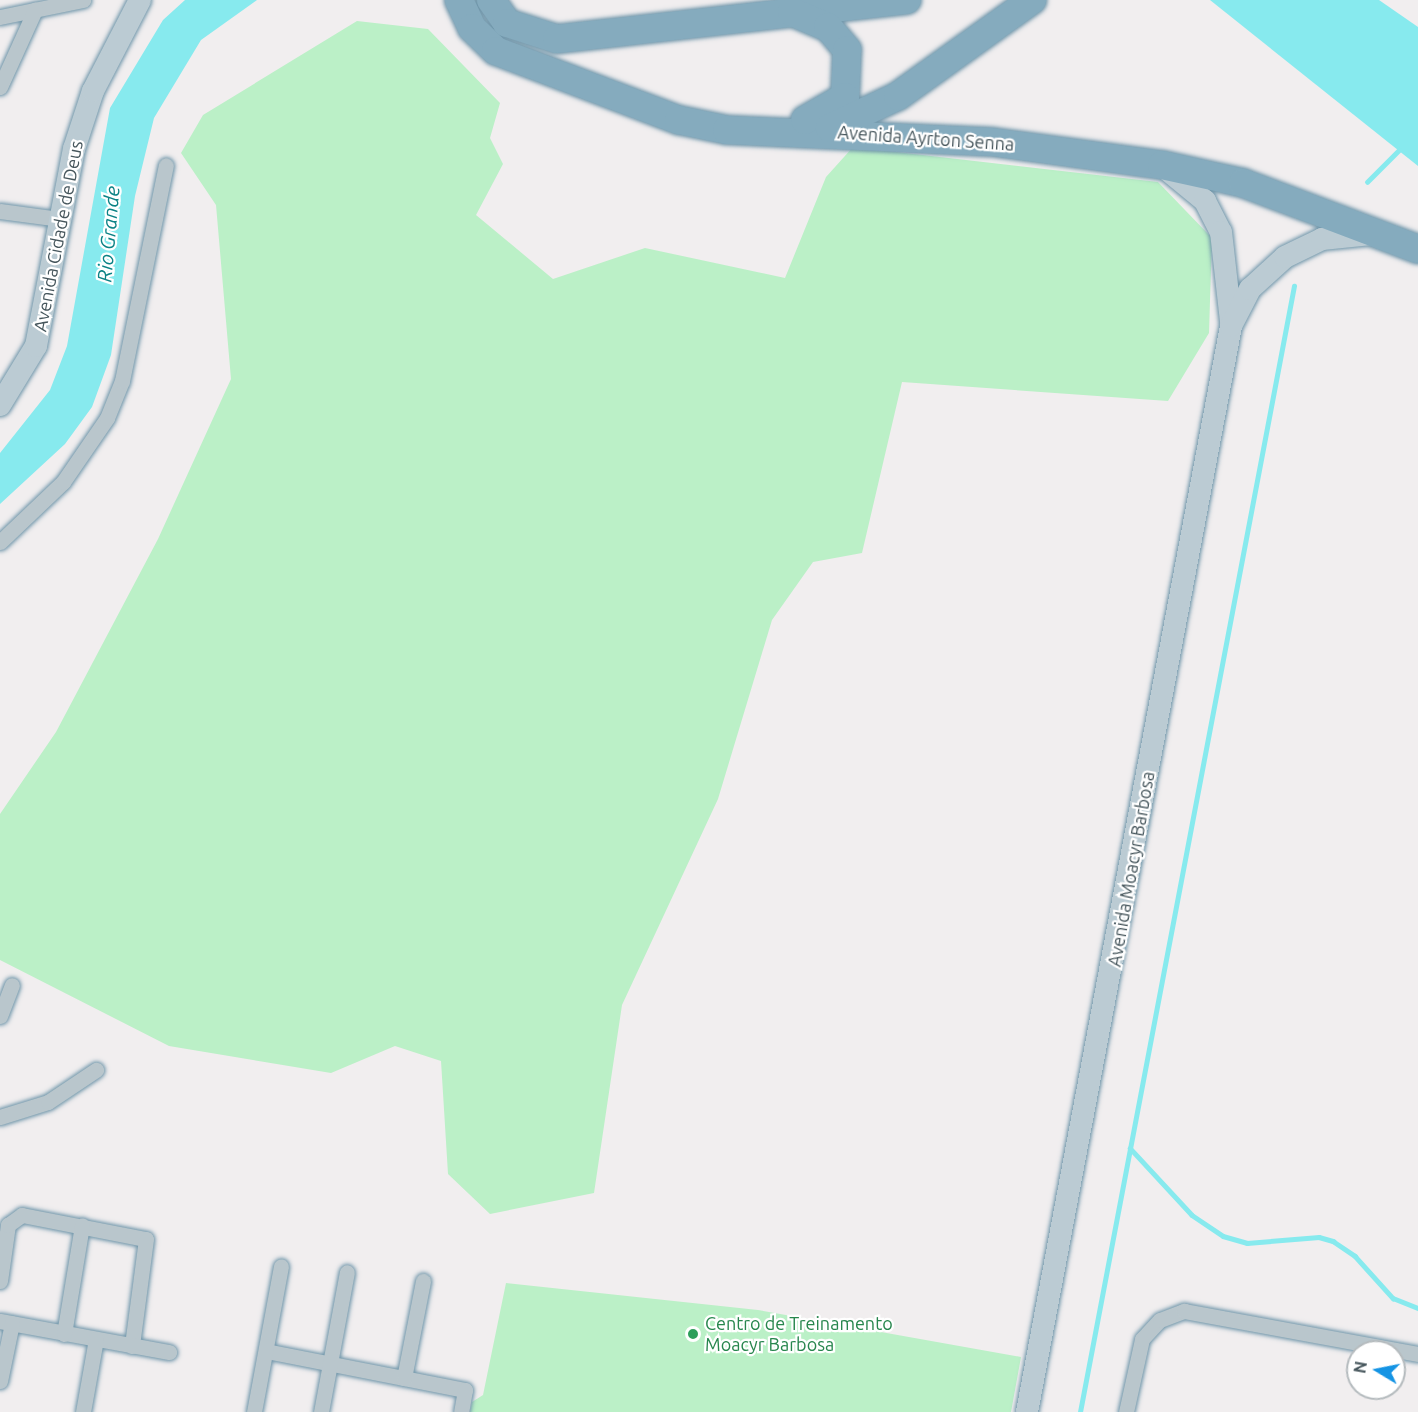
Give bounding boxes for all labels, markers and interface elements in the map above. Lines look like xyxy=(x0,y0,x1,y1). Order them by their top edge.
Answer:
street label: Avenida Ayrton Senna xyxy=(837,121,1015,155)
street label: Avenida Cidade de Deus xyxy=(29,139,87,333)
water label: Rio Grande xyxy=(92,185,124,283)
street label: Avenida Moacyr Barbosa xyxy=(1103,770,1159,968)
place label: Centro de Treinamento Moacyr Barbosa xyxy=(705,1313,893,1356)
marker: Centro de Treinamento Moacyr Barbosa xyxy=(686,1327,700,1341)
north arrow xyxy=(1346,1340,1406,1400)
text: N xyxy=(1350,1360,1370,1375)

